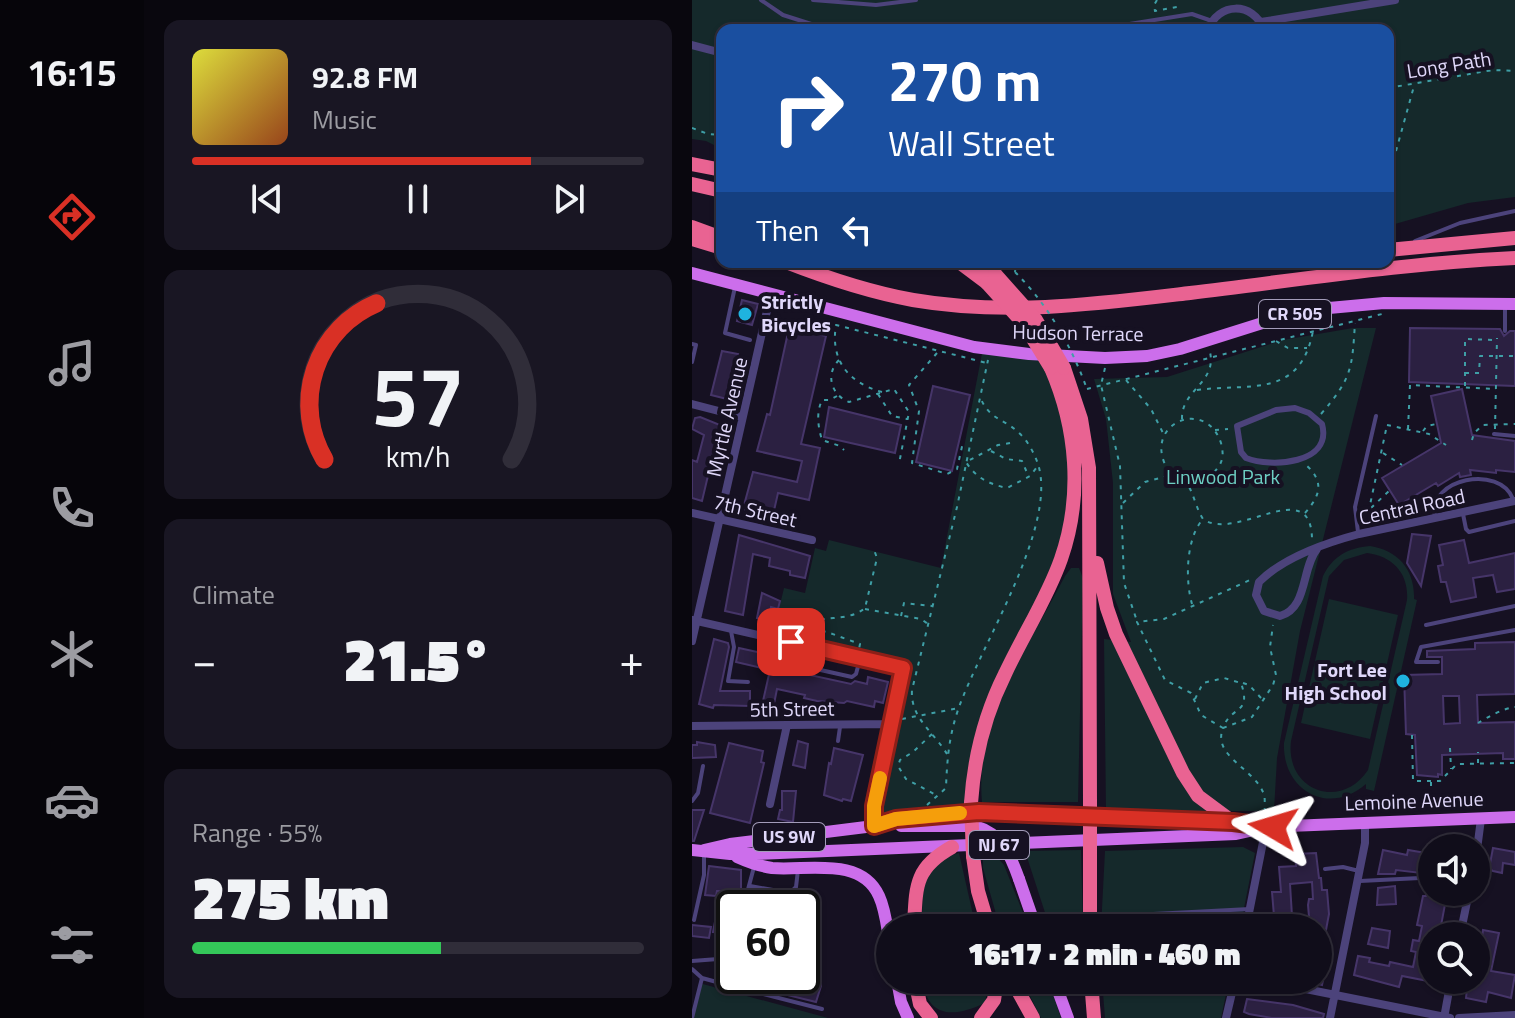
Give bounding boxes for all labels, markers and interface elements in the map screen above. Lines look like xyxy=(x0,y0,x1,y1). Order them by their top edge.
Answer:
text: 270 m xyxy=(888,38,1041,123)
street label: Long Path xyxy=(1405,43,1493,86)
text: 16:15 xyxy=(27,45,117,100)
text: 92.8 FM xyxy=(312,54,418,100)
icon: right xyxy=(756,56,860,160)
text: Music xyxy=(312,100,377,139)
text: Wall Street xyxy=(888,115,1055,170)
icon: previous xyxy=(245,177,289,221)
icon: pause xyxy=(396,177,440,221)
icon: next xyxy=(547,177,591,221)
icon: directions xyxy=(44,189,100,245)
text: Then xyxy=(756,207,819,253)
icon: left xyxy=(835,208,879,252)
place label: Strictly Bicycles xyxy=(761,286,831,340)
road number: CR 505 xyxy=(1259,300,1331,328)
marker: Strictly Bicycles xyxy=(736,305,754,323)
street label: Hudson Terrace xyxy=(1012,316,1144,349)
text: 57 xyxy=(371,332,465,458)
icon: music xyxy=(44,335,100,391)
street label: Myrtle Avenue xyxy=(698,354,755,480)
text: km/h xyxy=(386,435,450,478)
park label: Linwood Park xyxy=(1166,461,1280,492)
icon: phone xyxy=(44,480,100,536)
street label: Central Road xyxy=(1356,480,1468,533)
street label: 7th Street xyxy=(710,486,800,535)
text: Climate xyxy=(192,575,275,614)
pin xyxy=(757,608,825,676)
text: 21.5° xyxy=(344,613,492,704)
icon: arrive xyxy=(769,620,813,664)
icon: climate xyxy=(44,626,100,682)
text: − xyxy=(192,626,217,693)
text: + xyxy=(619,626,644,693)
place label: Fort Lee High School xyxy=(1285,654,1387,708)
marker: Fort Lee High School xyxy=(1394,672,1412,690)
street label: 5th Street xyxy=(749,692,835,725)
icon: car xyxy=(44,772,100,828)
street label: Lemoine Avenue xyxy=(1344,783,1484,818)
position arrow xyxy=(1231,785,1315,869)
text: Range · 55% xyxy=(192,813,322,852)
road number: US 9W xyxy=(753,823,825,851)
road number: NJ 67 xyxy=(969,831,1029,859)
map controls xyxy=(1418,834,1490,994)
button: sound xyxy=(1418,834,1490,906)
text: 275 km xyxy=(192,851,389,942)
speed limit sign: 60 xyxy=(716,890,820,994)
icon: filters xyxy=(44,917,100,973)
button: search xyxy=(1418,922,1490,994)
text: 16:17 · 2 min · 460 m xyxy=(968,931,1240,977)

